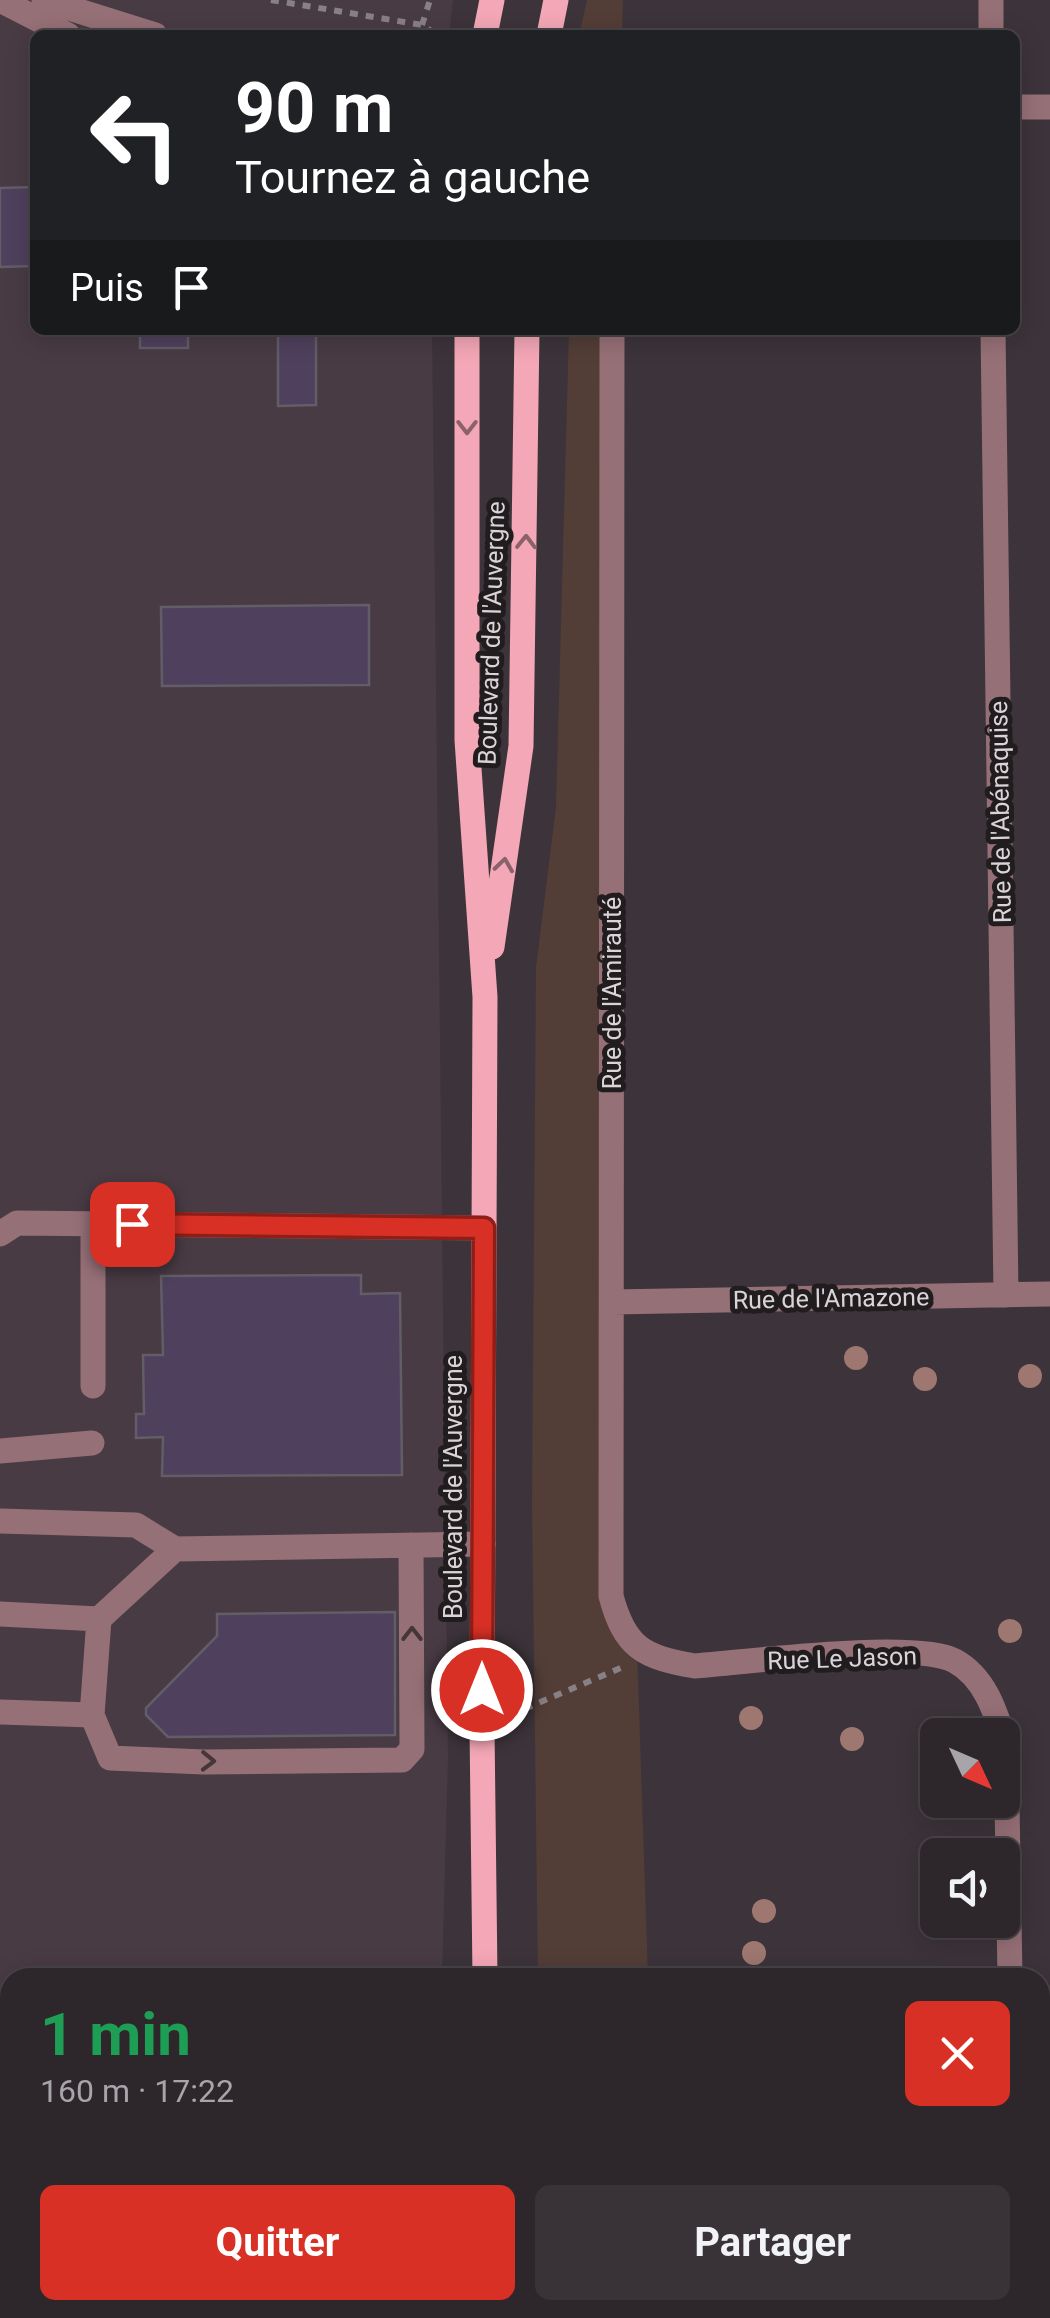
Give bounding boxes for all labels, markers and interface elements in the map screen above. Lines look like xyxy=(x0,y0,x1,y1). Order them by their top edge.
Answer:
text: 90 m xyxy=(235,67,393,149)
icon: left xyxy=(70,70,200,200)
text: Tournez à gauche xyxy=(235,151,590,204)
icon: arrive xyxy=(164,260,219,315)
text: Puis xyxy=(70,266,144,310)
one-way arrow xyxy=(456,420,478,436)
street label: Boulevard de l'Auvergne xyxy=(472,501,511,765)
one-way arrow xyxy=(515,533,536,549)
street label: Rue de l'Abénaquise xyxy=(984,701,1017,923)
one-way arrow xyxy=(493,857,514,874)
street label: Rue de l'Amirauté xyxy=(598,897,627,1089)
pin xyxy=(90,1182,175,1267)
icon: arrive xyxy=(105,1197,160,1252)
street label: Rue de l'Amazone xyxy=(732,1282,930,1315)
street label: Boulevard de l'Auvergne xyxy=(439,1355,468,1619)
one-way arrow xyxy=(401,1625,422,1641)
position arrow xyxy=(430,1638,534,1742)
street label: Rue Le Jason xyxy=(767,1641,917,1676)
north arrow xyxy=(920,1718,1020,1818)
map controls xyxy=(920,1718,1020,1938)
one-way arrow xyxy=(200,1751,216,1772)
button: sound xyxy=(920,1838,1020,1938)
text: 1 min xyxy=(40,1999,191,2070)
button: close xyxy=(905,2001,1010,2106)
text: 160 m · 17:22 xyxy=(40,2072,234,2110)
button: Quitter xyxy=(40,2185,515,2300)
button: Partager xyxy=(535,2185,1010,2300)

